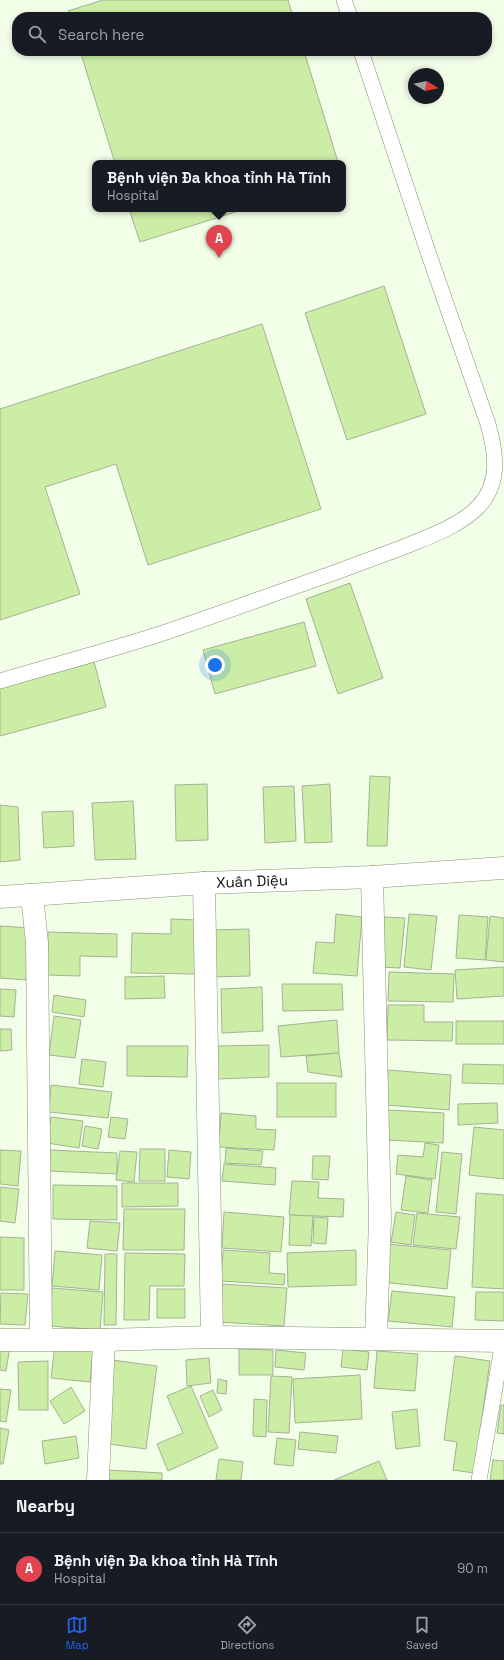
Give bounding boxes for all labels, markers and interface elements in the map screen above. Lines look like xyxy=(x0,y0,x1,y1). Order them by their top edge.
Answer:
search box xyxy=(12,12,492,56)
icon: search xyxy=(26,23,48,45)
text: Search here xyxy=(58,25,144,44)
north arrow xyxy=(408,68,444,104)
popup xyxy=(92,160,346,212)
text: Bệnh viện Đa khoa tỉnh Hà Tĩnh xyxy=(107,168,331,187)
text: Hospital xyxy=(107,187,159,204)
pin: A xyxy=(206,225,232,258)
your location xyxy=(205,655,225,675)
street label: Xuân Diệu xyxy=(216,870,288,892)
text: Nearby xyxy=(16,1495,75,1517)
text: Bệnh viện Đa khoa tỉnh Hà Tĩnh xyxy=(54,1551,278,1570)
text: A xyxy=(25,1560,33,1577)
text: 90 m xyxy=(457,1560,488,1577)
text: Hospital xyxy=(54,1570,106,1587)
tab: Map xyxy=(66,1614,89,1652)
tab: Directions xyxy=(220,1614,274,1652)
tab: Saved xyxy=(406,1614,438,1652)

